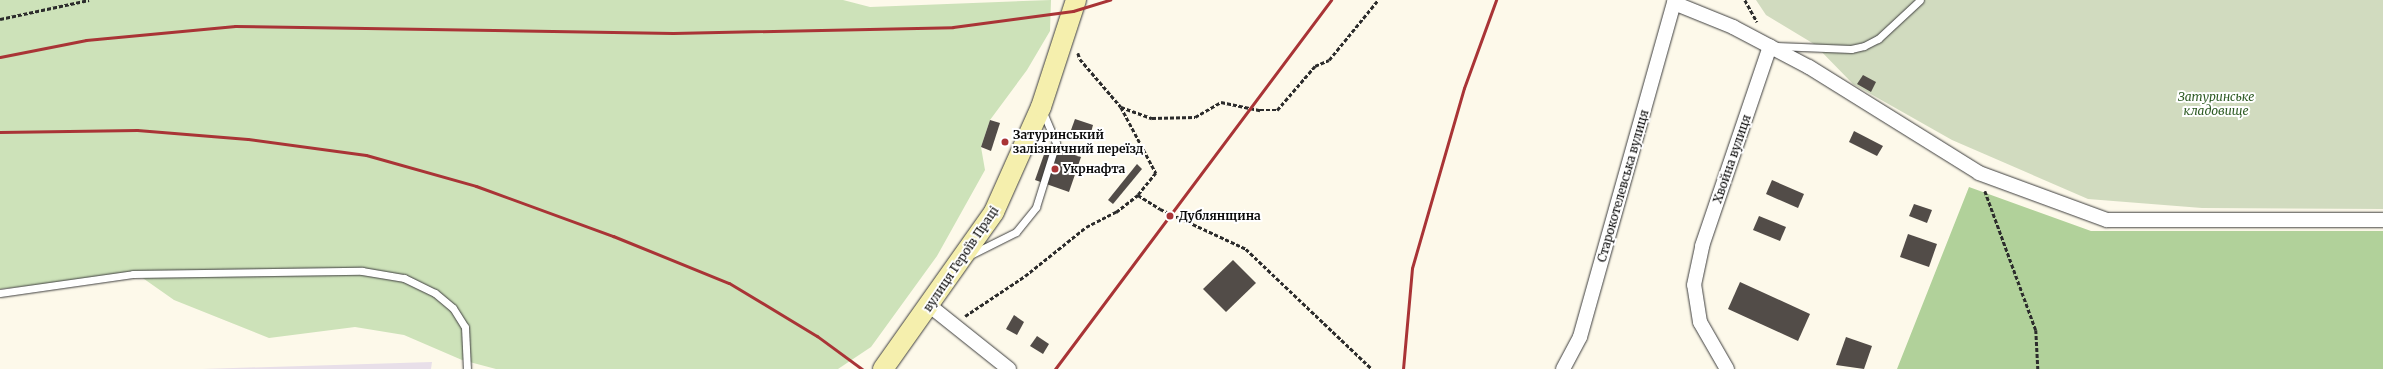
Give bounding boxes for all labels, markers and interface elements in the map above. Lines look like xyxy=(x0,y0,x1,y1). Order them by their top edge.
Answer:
park label: Затуринське кладовище xyxy=(2178,90,2254,118)
street label: Старокотелевська вулиця xyxy=(1594,108,1652,264)
street label: Хвойна вулиця xyxy=(1710,113,1754,205)
place label: Затуринський залізничний переїзд xyxy=(1013,128,1143,156)
marker: Затуринський залізничний переїзд xyxy=(1000,137,1010,147)
place label: Укрнафта xyxy=(1063,162,1125,176)
marker: Укрнафта xyxy=(1050,164,1060,174)
street label: вулиця Героїв Праці xyxy=(920,204,1002,314)
place label: Дублянщина xyxy=(1179,209,1261,223)
marker: Дублянщина xyxy=(1164,210,1176,222)

